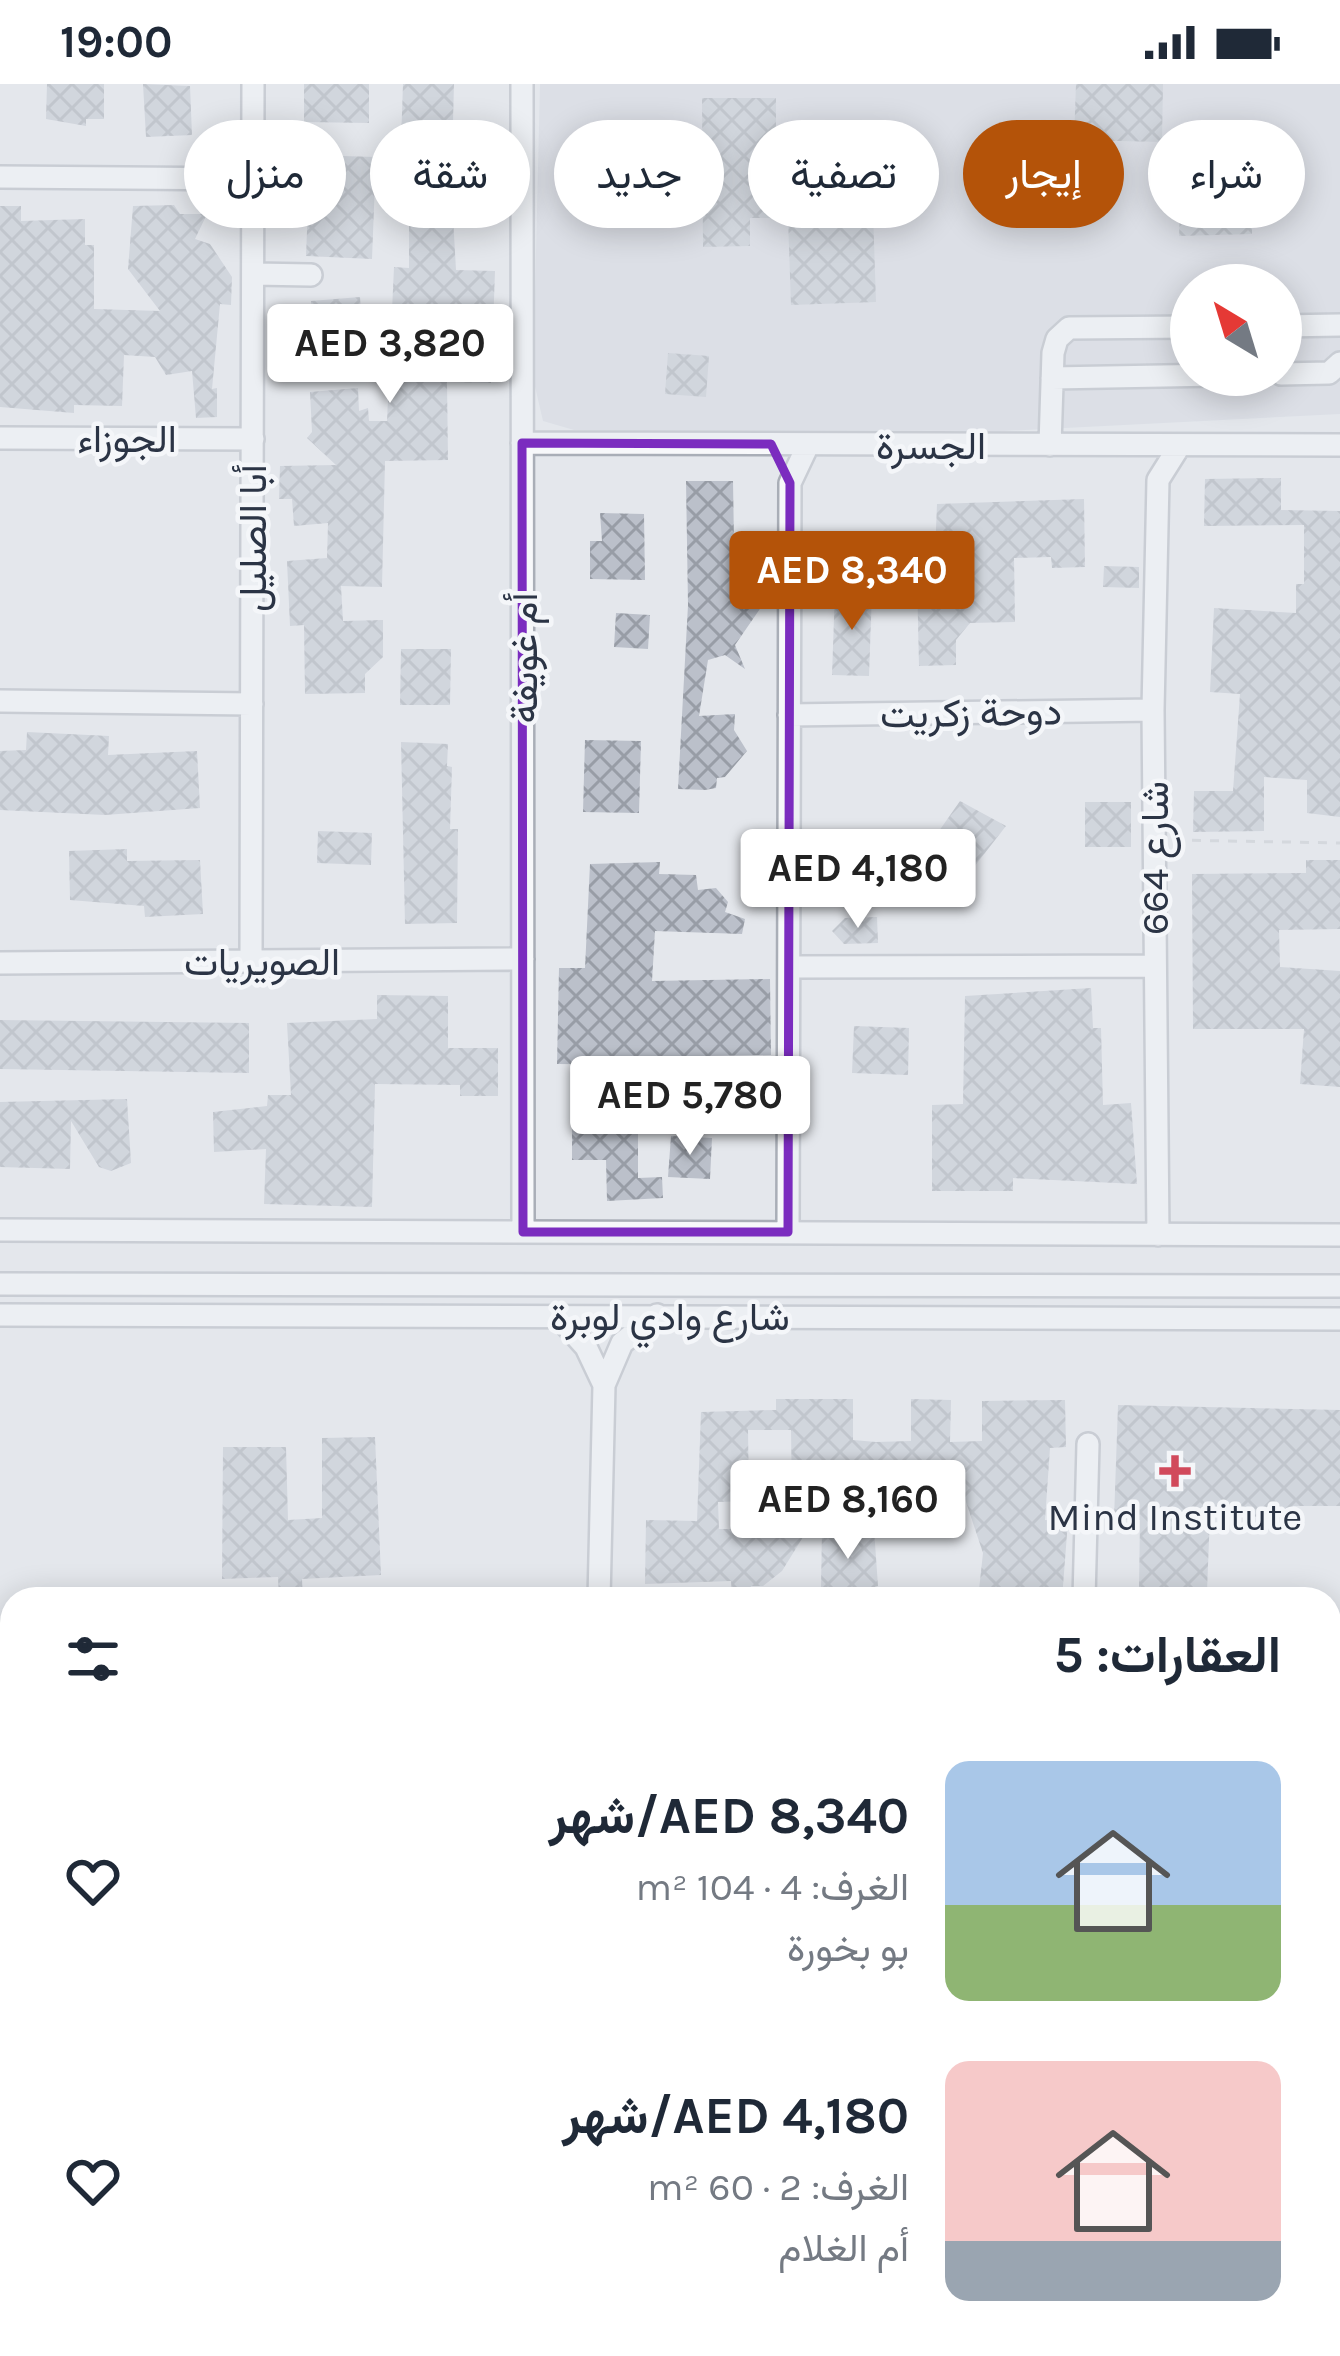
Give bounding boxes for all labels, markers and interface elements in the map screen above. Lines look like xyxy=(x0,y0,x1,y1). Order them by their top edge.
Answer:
text: 19:00 xyxy=(60,16,173,68)
chip: منزل xyxy=(184,120,346,228)
chip: شقة xyxy=(370,120,530,228)
chip: جديد xyxy=(554,120,724,228)
chip: تصفية xyxy=(748,120,939,228)
chip: إيجار xyxy=(963,120,1124,228)
chip: شراء xyxy=(1148,120,1305,228)
north arrow xyxy=(1170,264,1302,396)
map controls xyxy=(1170,264,1302,396)
pin: AED 3,820 xyxy=(253,304,527,406)
text: AED 3,820 xyxy=(294,320,486,366)
street label: الجوزاء xyxy=(77,416,177,463)
street label: الجسرة xyxy=(876,423,986,470)
street label: أبا الصليل xyxy=(230,464,276,612)
pin: AED 8,340 xyxy=(715,531,989,633)
text: AED 8,340 xyxy=(756,547,948,593)
street label: أم غويفة xyxy=(501,593,549,723)
street label: دوحة زكريت xyxy=(880,688,1062,739)
street label: شارع 664 xyxy=(1132,781,1181,935)
pin: AED 4,180 xyxy=(721,829,995,931)
text: AED 4,180 xyxy=(768,845,948,891)
street label: الصويريات xyxy=(184,939,340,986)
pin: AED 5,780 xyxy=(553,1056,827,1158)
text: AED 5,780 xyxy=(597,1072,783,1118)
street label: شارع وادي لوبرة xyxy=(550,1294,790,1348)
marker: Mind Institute xyxy=(1159,1455,1191,1487)
pin: AED 8,160 xyxy=(711,1460,985,1562)
text: AED 8,160 xyxy=(757,1476,939,1522)
place label: Mind Institute xyxy=(1048,1494,1302,1540)
text: العقارات: 5 xyxy=(1054,1625,1281,1685)
icon: filters xyxy=(60,1626,126,1692)
text: AED 8,340/شهر xyxy=(549,1786,909,1846)
icon: home xyxy=(1041,1809,1185,1953)
icon: heart xyxy=(60,1848,126,1914)
text: الغرف: 4 · 104 m² xyxy=(635,1864,909,1910)
text: بو بخورة xyxy=(787,1925,909,1971)
text: AED 4,180/شهر xyxy=(562,2086,909,2146)
icon: home xyxy=(1041,2109,1185,2253)
icon: heart xyxy=(60,2148,126,2214)
text: الغرف: 2 · 60 m² xyxy=(647,2164,909,2210)
text: أم الغلام xyxy=(778,2225,909,2271)

